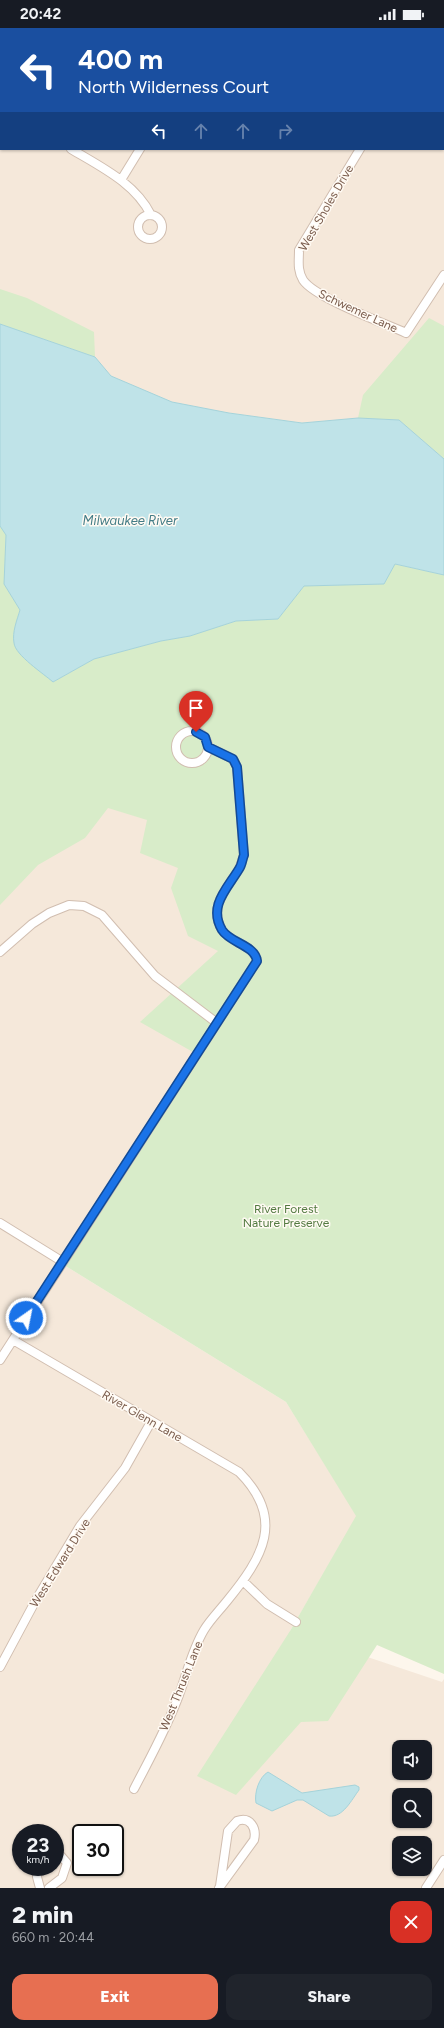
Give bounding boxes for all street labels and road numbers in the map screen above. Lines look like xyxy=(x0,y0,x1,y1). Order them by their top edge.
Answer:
street label: West Sholes Drive xyxy=(296,162,357,254)
street label: Schwemer Lane xyxy=(316,287,400,336)
street label: River Glenn Lane xyxy=(99,1387,185,1445)
street label: West Edward Drive xyxy=(27,1516,93,1610)
street label: West Thrush Lane xyxy=(157,1639,206,1733)

